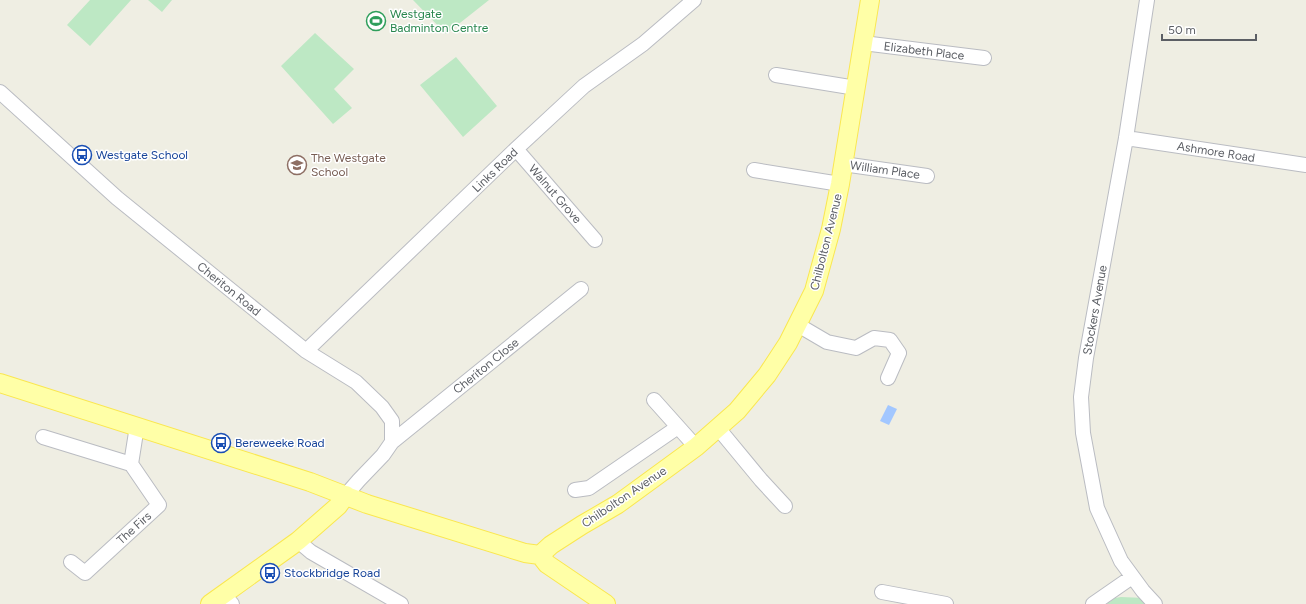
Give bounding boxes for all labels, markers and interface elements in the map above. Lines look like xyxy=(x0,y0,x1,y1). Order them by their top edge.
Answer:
place label: Westgate Badminton Centre xyxy=(390,7,489,35)
sports icon: Westgate Badminton Centre xyxy=(365,10,387,32)
scale bar xyxy=(1162,16,1256,42)
text: 50 m xyxy=(1168,23,1196,37)
street label: Elizabeth Place xyxy=(883,39,966,63)
street label: Ashmore Road xyxy=(1176,139,1256,165)
bus stop icon: Westgate School xyxy=(71,144,93,166)
street label: Links Road xyxy=(469,145,521,195)
place label: Westgate School xyxy=(96,148,188,162)
place label: The Westgate School xyxy=(311,151,386,179)
school or university icon: The Westgate School xyxy=(286,154,308,176)
street label: William Place xyxy=(849,158,921,182)
street label: Walnut Grove xyxy=(526,162,585,227)
street label: Chilbolton Avenue xyxy=(807,192,845,292)
street label: Cheriton Road xyxy=(194,259,264,319)
street label: Stockers Avenue xyxy=(1080,264,1110,356)
street label: Cheriton Close xyxy=(450,335,522,397)
bus stop icon: Bereweeke Road xyxy=(210,432,232,454)
place label: Bereweeke Road xyxy=(235,436,325,450)
street label: Chilbolton Avenue xyxy=(579,463,669,531)
street label: The Firs xyxy=(114,509,155,547)
bus stop icon: Stockbridge Road xyxy=(259,562,281,584)
place label: Stockbridge Road xyxy=(284,566,380,580)

